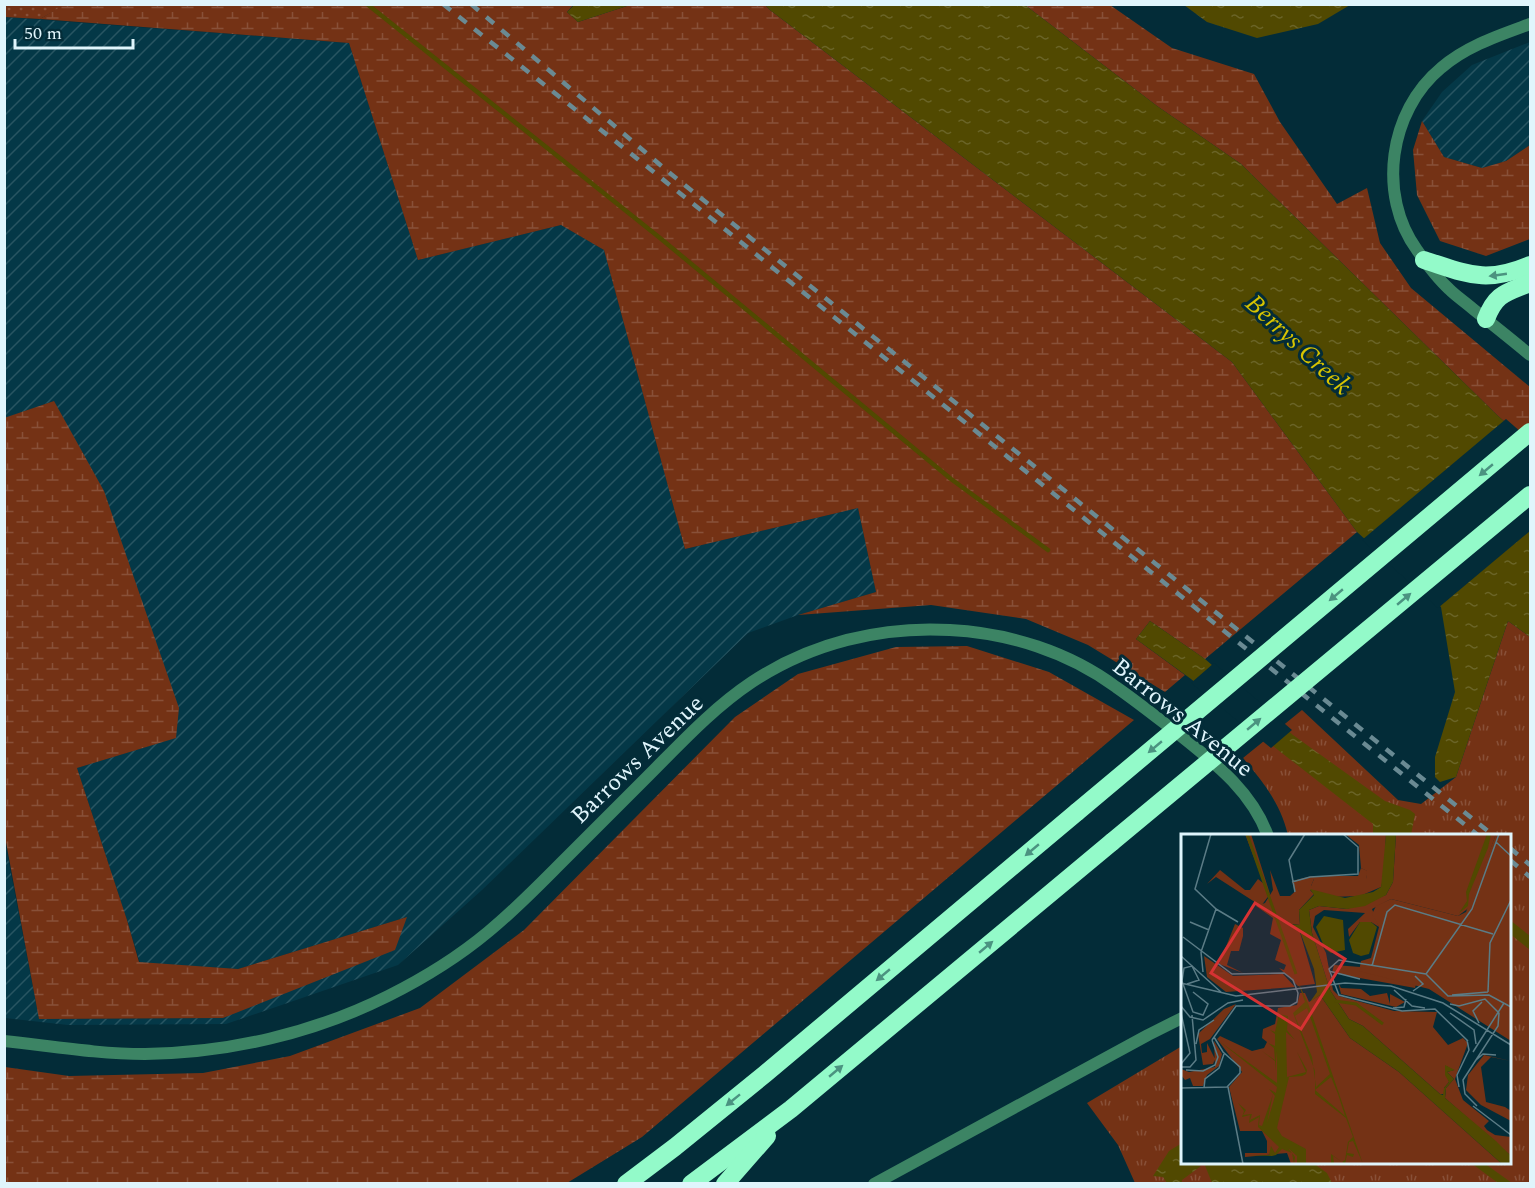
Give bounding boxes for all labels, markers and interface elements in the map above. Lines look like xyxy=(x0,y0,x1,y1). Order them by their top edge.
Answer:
scale bar xyxy=(15,12,134,50)
text: 50 m xyxy=(24,20,62,47)
one-way arrow xyxy=(1488,270,1507,279)
water label: Berrys Creek xyxy=(1236,284,1361,405)
one-way arrow xyxy=(1479,463,1494,476)
one-way arrow xyxy=(1329,588,1344,601)
one-way arrow xyxy=(1396,593,1412,606)
street label: Barrows Avenue xyxy=(1104,649,1261,786)
street label: Barrows Avenue xyxy=(563,687,713,833)
one-way arrow xyxy=(1246,718,1261,731)
one-way arrow xyxy=(1147,741,1162,753)
inset map xyxy=(1181,834,1511,1164)
one-way arrow xyxy=(1025,843,1040,856)
one-way arrow xyxy=(978,941,993,954)
one-way arrow xyxy=(876,968,891,981)
one-way arrow xyxy=(828,1065,844,1078)
one-way arrow xyxy=(726,1093,741,1106)

